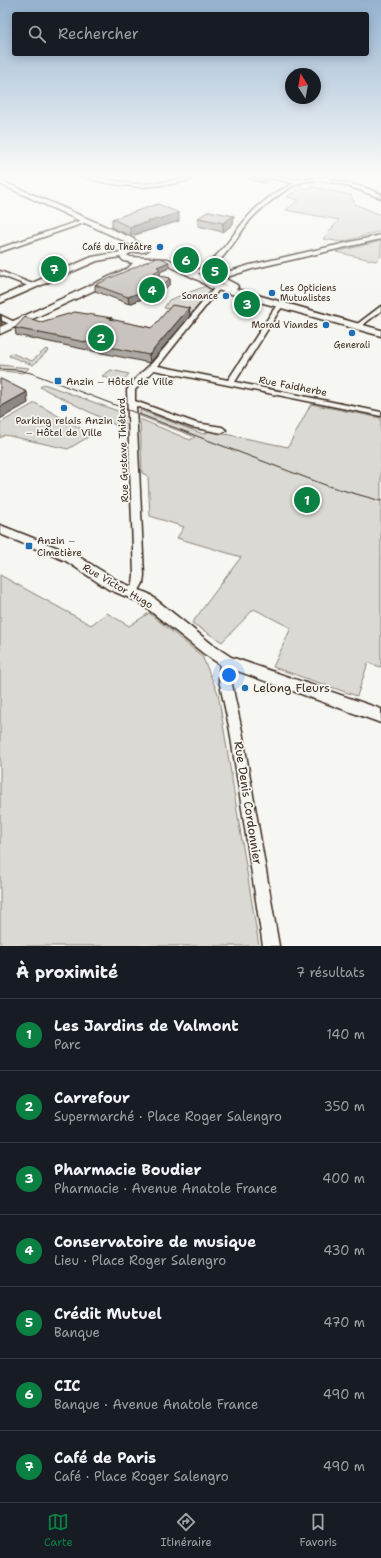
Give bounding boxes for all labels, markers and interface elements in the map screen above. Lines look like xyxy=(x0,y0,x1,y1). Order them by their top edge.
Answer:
search box xyxy=(12,12,369,56)
icon: search xyxy=(26,23,48,45)
text: Rechercher xyxy=(58,24,139,44)
north arrow xyxy=(285,68,321,104)
place label: Café du Théâtre xyxy=(82,241,152,253)
marker: Café du Théâtre xyxy=(155,242,165,252)
pin: 6 xyxy=(173,245,199,275)
pin: 7 xyxy=(41,254,67,284)
pin: 5 xyxy=(202,256,228,286)
pin: 4 xyxy=(139,275,165,305)
place label: Les Opticiens Mutualistes xyxy=(280,282,337,304)
marker: Les Opticiens Mutualistes xyxy=(267,288,277,298)
pin: 3 xyxy=(234,289,260,319)
place label: Sonance xyxy=(182,290,218,302)
marker: Sonance xyxy=(221,291,231,301)
place label: Morad Viandes xyxy=(251,319,318,331)
marker: Morad Viandes xyxy=(321,320,331,330)
pin: 2 xyxy=(88,323,114,353)
marker: Generali xyxy=(347,328,357,338)
place label: Generali xyxy=(334,339,370,351)
street label: Rue Faidherbe xyxy=(258,373,329,399)
place label: Anzin – Hôtel de Ville xyxy=(66,375,174,388)
marker: Anzin – Hôtel de Ville xyxy=(53,376,63,386)
street label: Rue Gustave Thiétard xyxy=(115,397,131,503)
marker: Parking relais Anzin – Hôtel de Ville xyxy=(59,403,69,413)
place label: Parking relais Anzin – Hôtel de Ville xyxy=(15,414,113,439)
pin: 1 xyxy=(294,485,320,515)
place label: Anzin – Cimetière xyxy=(37,534,82,559)
marker: Anzin – Cimetière xyxy=(24,541,34,551)
street label: Rue Victor Hugo xyxy=(81,561,155,611)
your location xyxy=(219,665,239,685)
place label: Lelong Fleurs xyxy=(253,680,330,696)
marker: Lelong Fleurs xyxy=(240,683,250,693)
street label: Rue Denis Cordonnier xyxy=(230,740,266,866)
text: À proximité xyxy=(16,961,118,983)
text: 7 résultats xyxy=(296,964,365,981)
text: Les Jardins de Valmont xyxy=(54,1016,239,1036)
text: 1 xyxy=(26,1026,32,1043)
text: 140 m xyxy=(326,1026,365,1043)
text: Parc xyxy=(54,1036,81,1053)
text: Carrefour xyxy=(54,1088,130,1108)
text: 2 xyxy=(24,1098,34,1115)
text: 350 m xyxy=(324,1098,365,1115)
text: Supermarché · Place Roger Salengro xyxy=(54,1108,282,1125)
text: Pharmacie Boudier xyxy=(54,1160,202,1180)
text: 3 xyxy=(24,1170,34,1187)
text: 400 m xyxy=(322,1170,365,1187)
text: Pharmacie · Avenue Anatole France xyxy=(54,1180,277,1197)
text: Conservatoire de musique xyxy=(54,1232,256,1252)
text: 4 xyxy=(24,1242,34,1259)
text: 430 m xyxy=(323,1242,365,1259)
text: Lieu · Place Roger Salengro xyxy=(54,1252,226,1269)
text: Crédit Mutuel xyxy=(54,1304,162,1324)
text: 5 xyxy=(25,1314,33,1331)
text: 470 m xyxy=(323,1314,365,1331)
text: Banque xyxy=(54,1324,100,1341)
text: CIC xyxy=(54,1376,81,1396)
text: 6 xyxy=(24,1386,34,1403)
text: 490 m xyxy=(323,1386,365,1403)
text: Banque · Avenue Anatole France xyxy=(54,1396,258,1413)
text: Café de Paris xyxy=(54,1448,156,1468)
text: 7 xyxy=(24,1458,34,1475)
text: 490 m xyxy=(323,1458,365,1475)
text: Café · Place Roger Salengro xyxy=(54,1468,229,1485)
tab: Carte xyxy=(44,1511,73,1550)
tab: Itinéraire xyxy=(161,1511,212,1550)
tab: Favoris xyxy=(300,1511,337,1550)

